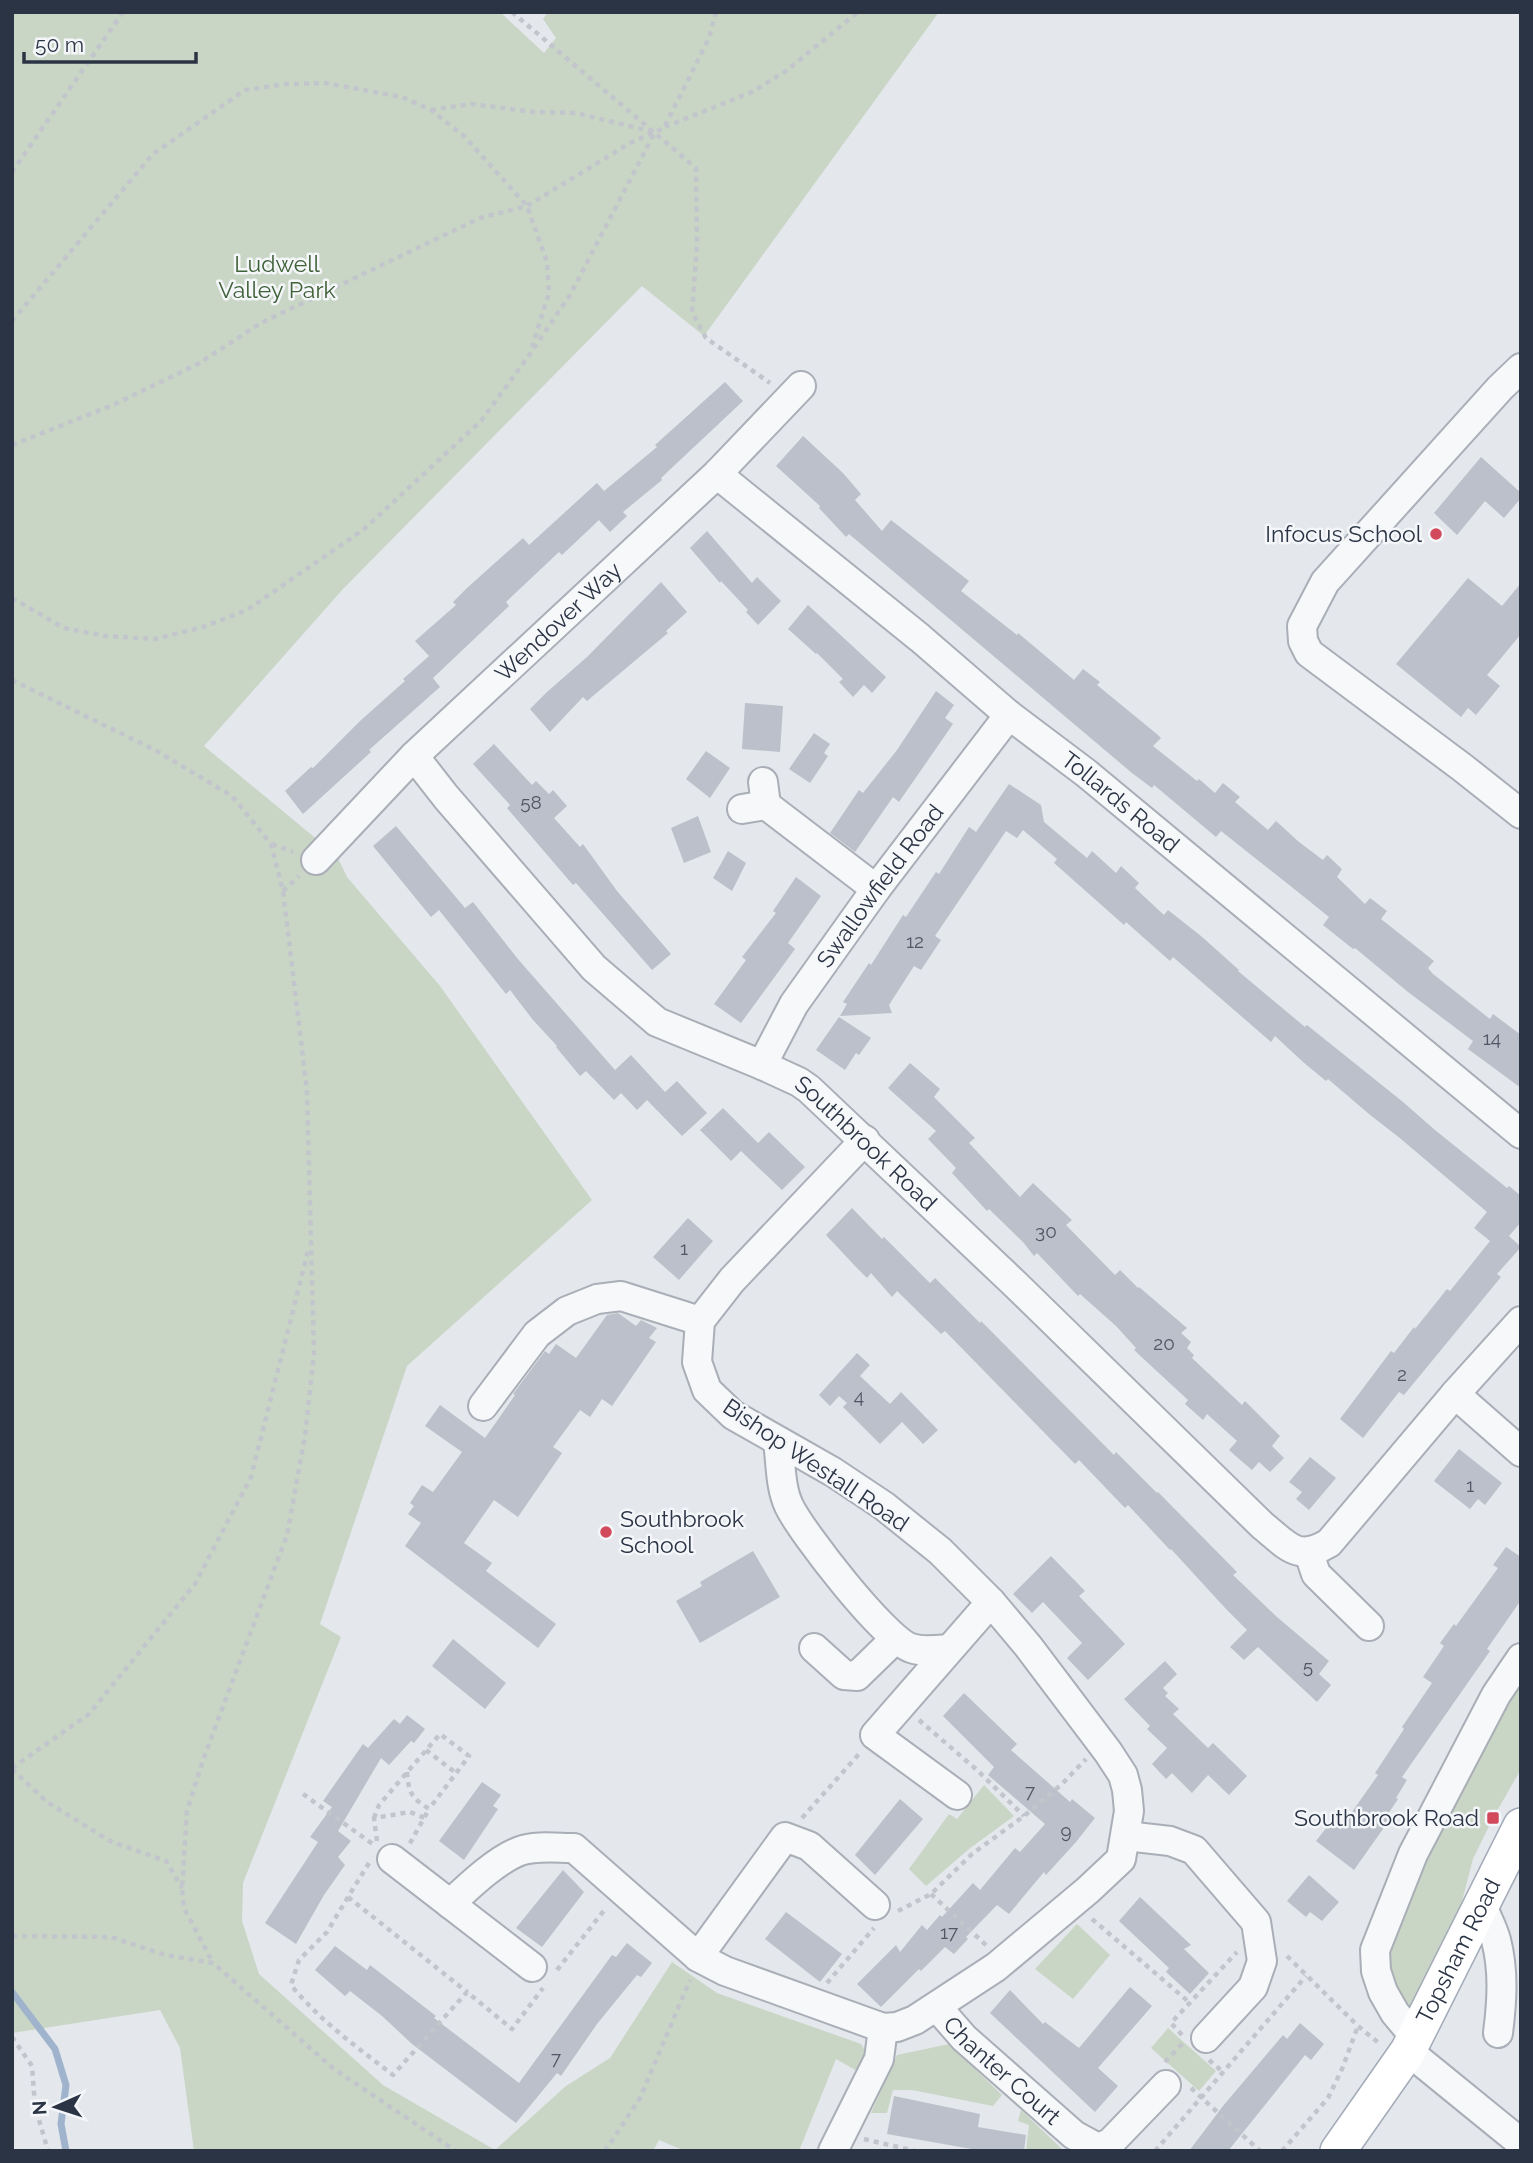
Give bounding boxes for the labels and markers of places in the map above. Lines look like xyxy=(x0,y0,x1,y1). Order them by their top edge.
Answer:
place label: Infocus School xyxy=(1265,520,1423,547)
marker: Infocus School xyxy=(1428,526,1444,542)
place label: Southbrook School xyxy=(620,1505,744,1558)
marker: Southbrook School xyxy=(598,1524,614,1540)
place label: Southbrook Road xyxy=(1294,1804,1479,1831)
marker: Southbrook Road xyxy=(1485,1810,1501,1826)

